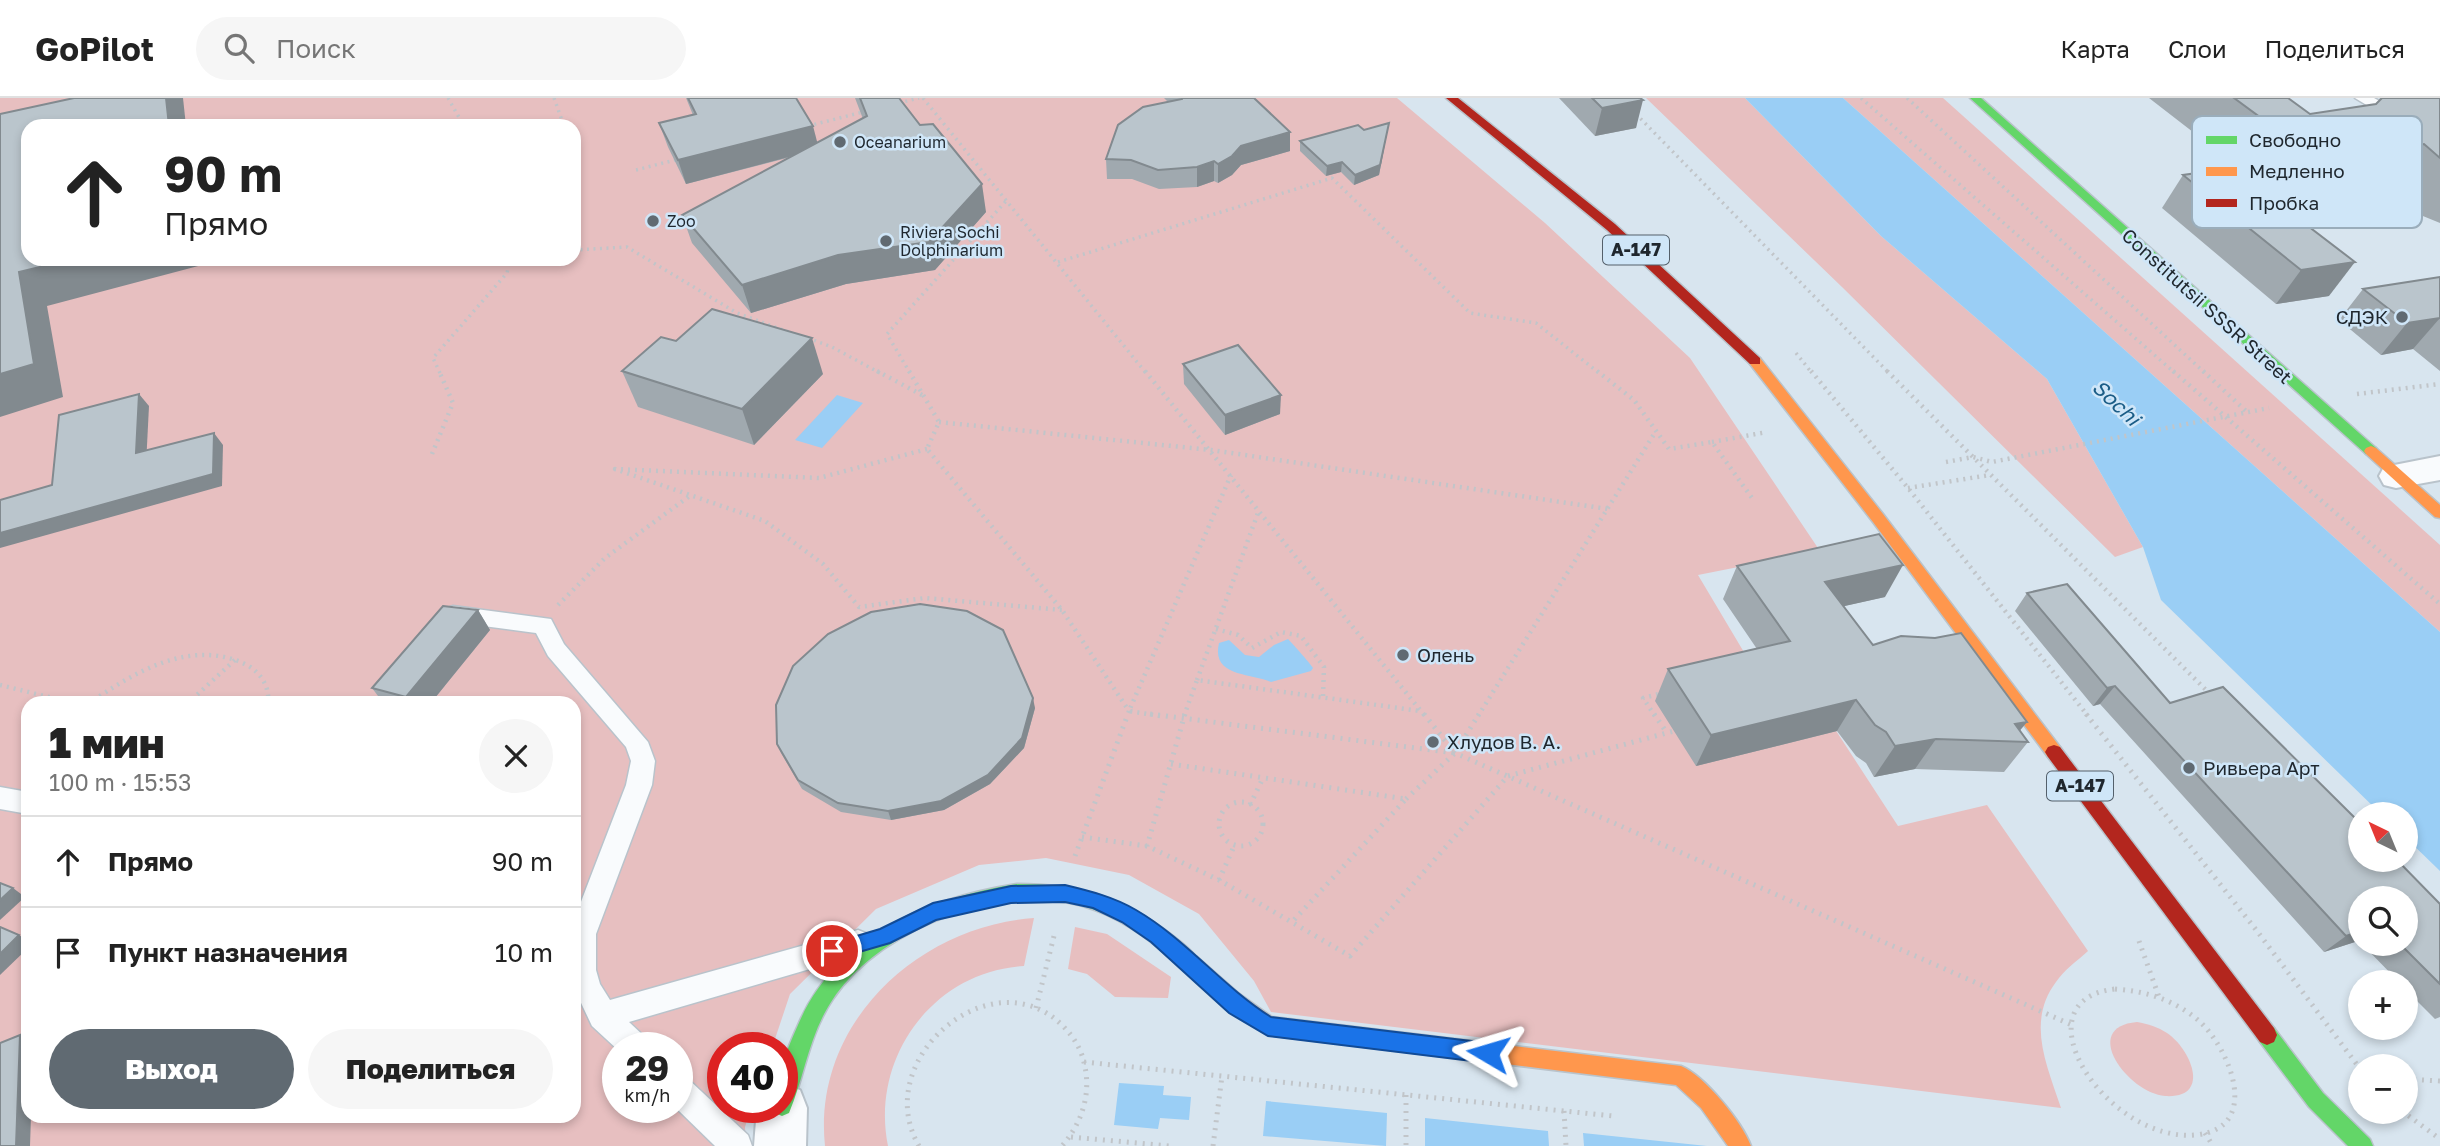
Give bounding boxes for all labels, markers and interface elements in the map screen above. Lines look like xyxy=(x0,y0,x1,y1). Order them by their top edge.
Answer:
search box xyxy=(196,17,686,80)
text: GoPilot xyxy=(35,29,154,68)
icon: search xyxy=(220,29,258,67)
text: Поиск xyxy=(276,33,356,64)
text: Карта xyxy=(2060,34,2130,63)
text: Слои xyxy=(2168,34,2227,63)
text: Поделиться xyxy=(2265,34,2405,63)
legend xyxy=(2192,116,2422,228)
text: Свободно xyxy=(2249,128,2341,151)
place label: Oceanarium xyxy=(854,132,946,152)
marker: Oceanarium xyxy=(832,134,848,150)
text: 90 m xyxy=(164,144,282,203)
icon: ahead xyxy=(49,147,140,238)
text: Медленно xyxy=(2249,159,2345,182)
text: Пробка xyxy=(2249,191,2319,214)
text: Прямо xyxy=(164,204,268,242)
place label: Zoo xyxy=(667,211,695,231)
marker: Zoo xyxy=(645,213,661,229)
place label: Riviera Sochi Dolphinarium xyxy=(900,222,1003,260)
street label: Constitutsii SSSR Street xyxy=(2118,223,2297,388)
marker: Riviera Sochi Dolphinarium xyxy=(878,233,894,249)
road number: А-147 xyxy=(1603,236,1669,265)
place label: СДЭК xyxy=(2336,305,2388,328)
marker: СДЭК xyxy=(2394,309,2410,325)
water label: Sochi xyxy=(2087,374,2148,432)
place label: Олень xyxy=(1417,643,1474,666)
marker: Олень xyxy=(1395,647,1411,663)
text: 1 мин xyxy=(49,717,165,767)
button: close xyxy=(479,719,553,793)
place label: Хлудов В. А. xyxy=(1447,730,1561,753)
marker: Хлудов В. А. xyxy=(1425,734,1441,750)
place label: Ривьера Арт xyxy=(2203,756,2320,779)
marker: Ривьера Арт xyxy=(2181,760,2197,776)
text: 100 m · 15:53 xyxy=(49,768,191,796)
road number: А-147 xyxy=(2047,772,2113,800)
north arrow xyxy=(2348,802,2418,872)
map controls xyxy=(2348,802,2418,1124)
icon: ahead xyxy=(49,843,87,881)
text: Прямо xyxy=(108,846,193,877)
text: 90 m xyxy=(492,846,553,877)
button: search xyxy=(2348,886,2418,956)
pin xyxy=(802,921,862,981)
icon: arrive xyxy=(813,932,851,970)
icon: arrive xyxy=(49,934,87,972)
text: Пункт назначения xyxy=(108,937,348,968)
text: 10 m xyxy=(495,937,553,968)
button: + xyxy=(2348,970,2418,1040)
position arrow xyxy=(1451,1016,1525,1090)
button: Выход xyxy=(49,1029,294,1109)
button: Поделиться xyxy=(308,1029,553,1109)
speed limit sign: 40 xyxy=(707,1032,798,1123)
text: 29 xyxy=(626,1047,669,1089)
button: − xyxy=(2348,1054,2418,1124)
text: km/h xyxy=(625,1084,670,1106)

